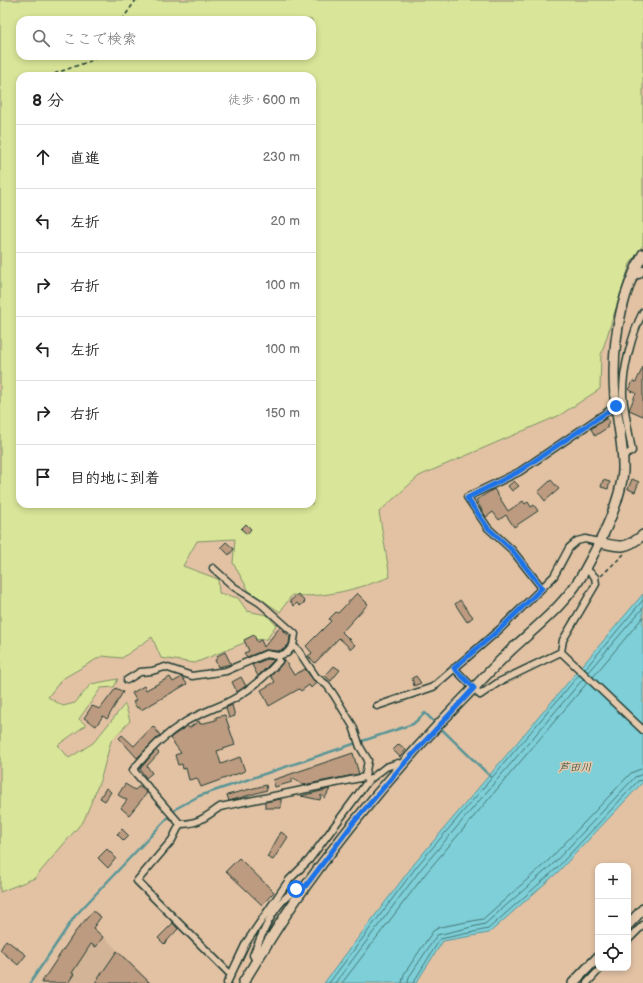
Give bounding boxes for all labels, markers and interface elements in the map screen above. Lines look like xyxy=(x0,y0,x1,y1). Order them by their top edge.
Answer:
search box xyxy=(16,16,316,60)
icon: search xyxy=(30,27,52,49)
text: ここで検索 xyxy=(62,30,137,49)
text: 8 分 xyxy=(32,91,64,111)
text: 徒歩 · 600 m xyxy=(228,92,300,108)
icon: ahead xyxy=(32,146,54,168)
text: 直進 xyxy=(70,149,100,168)
text: 230 m xyxy=(263,149,300,165)
icon: left xyxy=(32,210,54,232)
text: 左折 xyxy=(70,213,100,232)
text: 20 m xyxy=(270,213,300,229)
icon: right xyxy=(32,274,54,296)
text: 右折 xyxy=(70,277,100,296)
text: 100 m xyxy=(265,277,300,293)
icon: left xyxy=(32,338,54,360)
text: 左折 xyxy=(70,341,100,360)
text: 100 m xyxy=(265,341,300,357)
route end xyxy=(607,397,625,415)
icon: right xyxy=(32,402,54,424)
text: 右折 xyxy=(70,405,100,424)
text: 150 m xyxy=(266,405,300,421)
icon: arrive xyxy=(32,466,54,488)
text: 目的地に到着 xyxy=(70,469,160,488)
water label: 芦田川 xyxy=(559,761,592,774)
map controls xyxy=(595,863,631,971)
button: + xyxy=(595,863,631,899)
route start xyxy=(287,880,305,898)
button: − xyxy=(595,899,631,935)
button: locate xyxy=(595,935,631,971)

